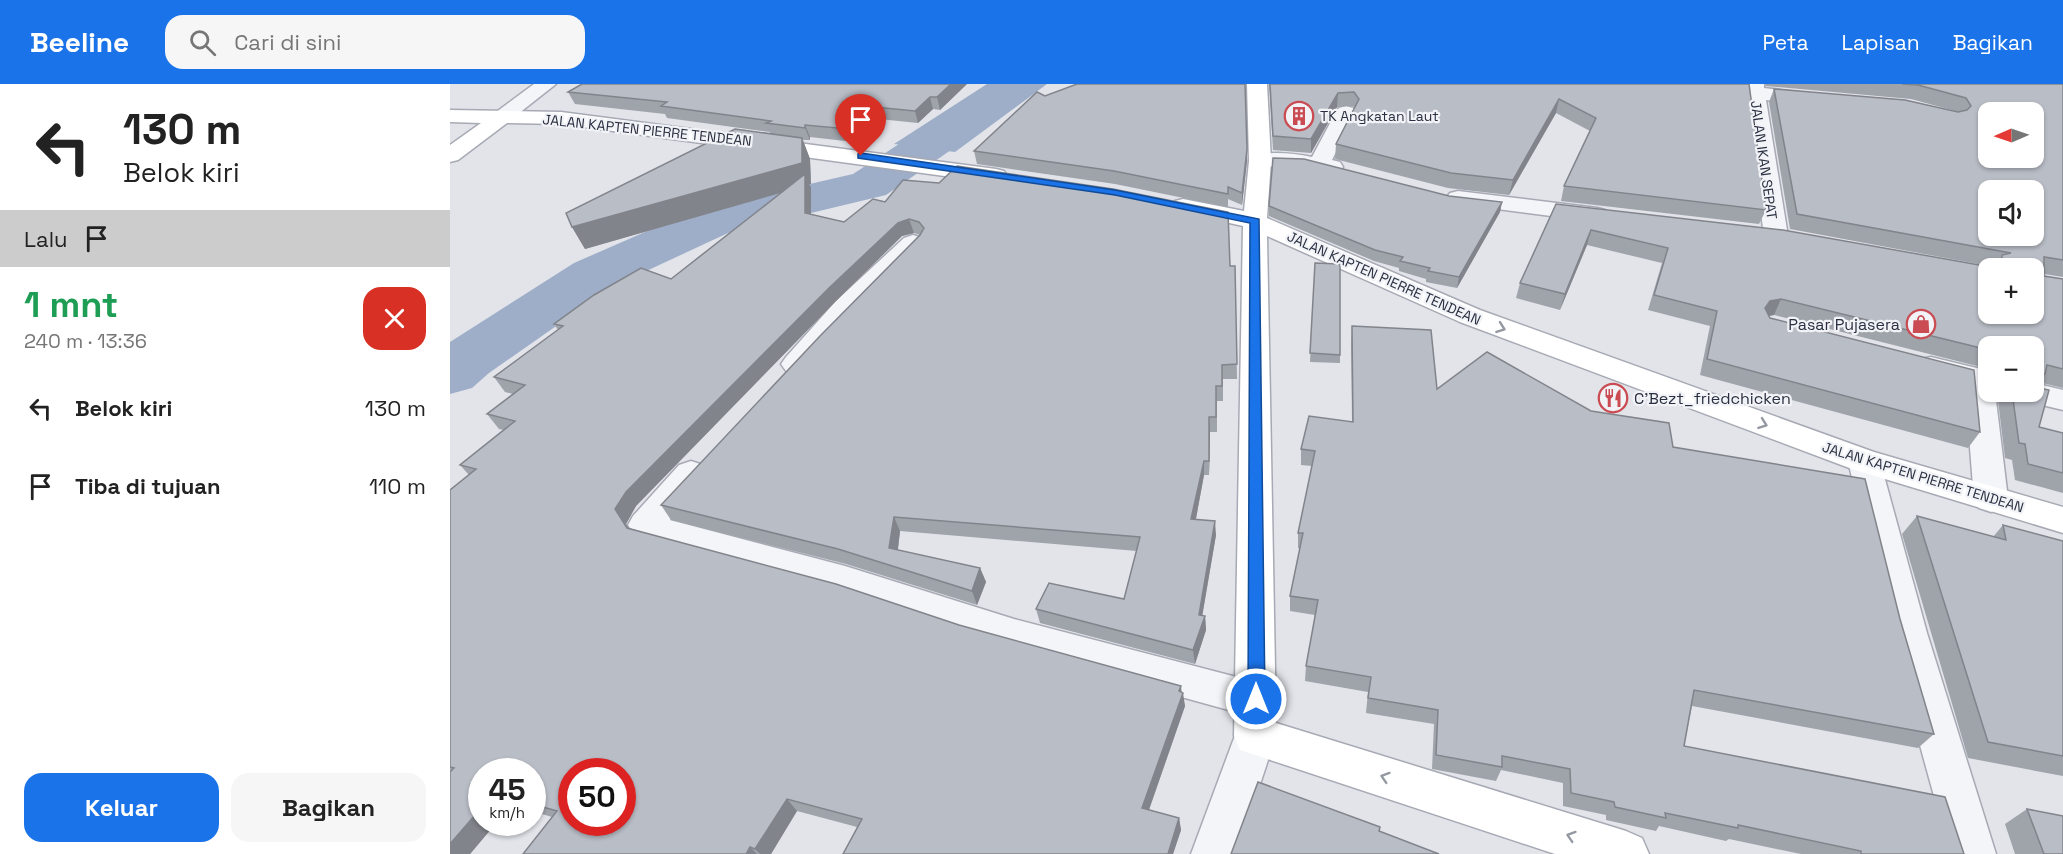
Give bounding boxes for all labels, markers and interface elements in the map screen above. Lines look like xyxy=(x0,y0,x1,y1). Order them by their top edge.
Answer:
search box xyxy=(165,15,585,69)
text: Beeline xyxy=(30,24,129,60)
icon: search xyxy=(186,26,219,59)
text: Cari di sini xyxy=(234,28,341,56)
text: Peta xyxy=(1763,29,1809,56)
text: Lapisan xyxy=(1842,29,1920,56)
text: Bagikan xyxy=(1953,29,2033,56)
pin xyxy=(835,94,886,156)
street label: JALAN IKAN SEPAT xyxy=(1747,99,1781,221)
building icon: TK Angkatan Laut xyxy=(1283,100,1315,132)
north arrow xyxy=(1978,102,2044,168)
map controls xyxy=(1978,102,2044,402)
text: 130 m xyxy=(123,103,241,156)
icon: arrive xyxy=(844,103,877,136)
place label: TK Angkatan Laut xyxy=(1320,107,1439,125)
icon: left xyxy=(24,108,102,186)
street label: JALAN KAPTEN PIERRE TENDEAN xyxy=(542,110,752,150)
text: Belok kiri xyxy=(123,155,240,190)
button: sound xyxy=(1978,180,2044,246)
icon: arrive xyxy=(80,222,113,255)
text: Lalu xyxy=(24,225,68,253)
street label: JALAN KAPTEN PIERRE TENDEAN xyxy=(1284,227,1484,329)
button: + xyxy=(1978,258,2044,324)
text: 1 mnt xyxy=(24,282,118,328)
button: close xyxy=(363,287,426,350)
shop icon: Pasar Pujasera xyxy=(1905,308,1937,340)
place label: Pasar Pujasera xyxy=(1788,314,1900,335)
one-way arrow xyxy=(1495,320,1506,333)
text: 240 m · 13:36 xyxy=(24,328,147,354)
button: − xyxy=(1978,336,2044,402)
restaurant icon: C'Bezt_friedchicken xyxy=(1597,382,1629,414)
place label: C'Bezt_friedchicken xyxy=(1634,388,1791,409)
icon: left xyxy=(24,392,57,425)
text: Belok kiri xyxy=(75,394,172,422)
text: 130 m xyxy=(365,394,426,422)
one-way arrow xyxy=(1757,417,1768,430)
street label: JALAN KAPTEN PIERRE TENDEAN xyxy=(1820,438,2026,516)
icon: arrive xyxy=(24,470,57,503)
text: Tiba di tujuan xyxy=(75,472,221,500)
text: 110 m xyxy=(369,472,426,500)
position arrow xyxy=(1224,667,1288,731)
speed limit sign: 50 xyxy=(558,758,636,836)
text: 45 xyxy=(488,770,526,809)
one-way arrow xyxy=(1380,772,1391,784)
button: Keluar xyxy=(24,773,219,842)
button: Bagikan xyxy=(231,773,426,842)
text: km/h xyxy=(489,803,525,822)
one-way arrow xyxy=(1566,831,1577,843)

